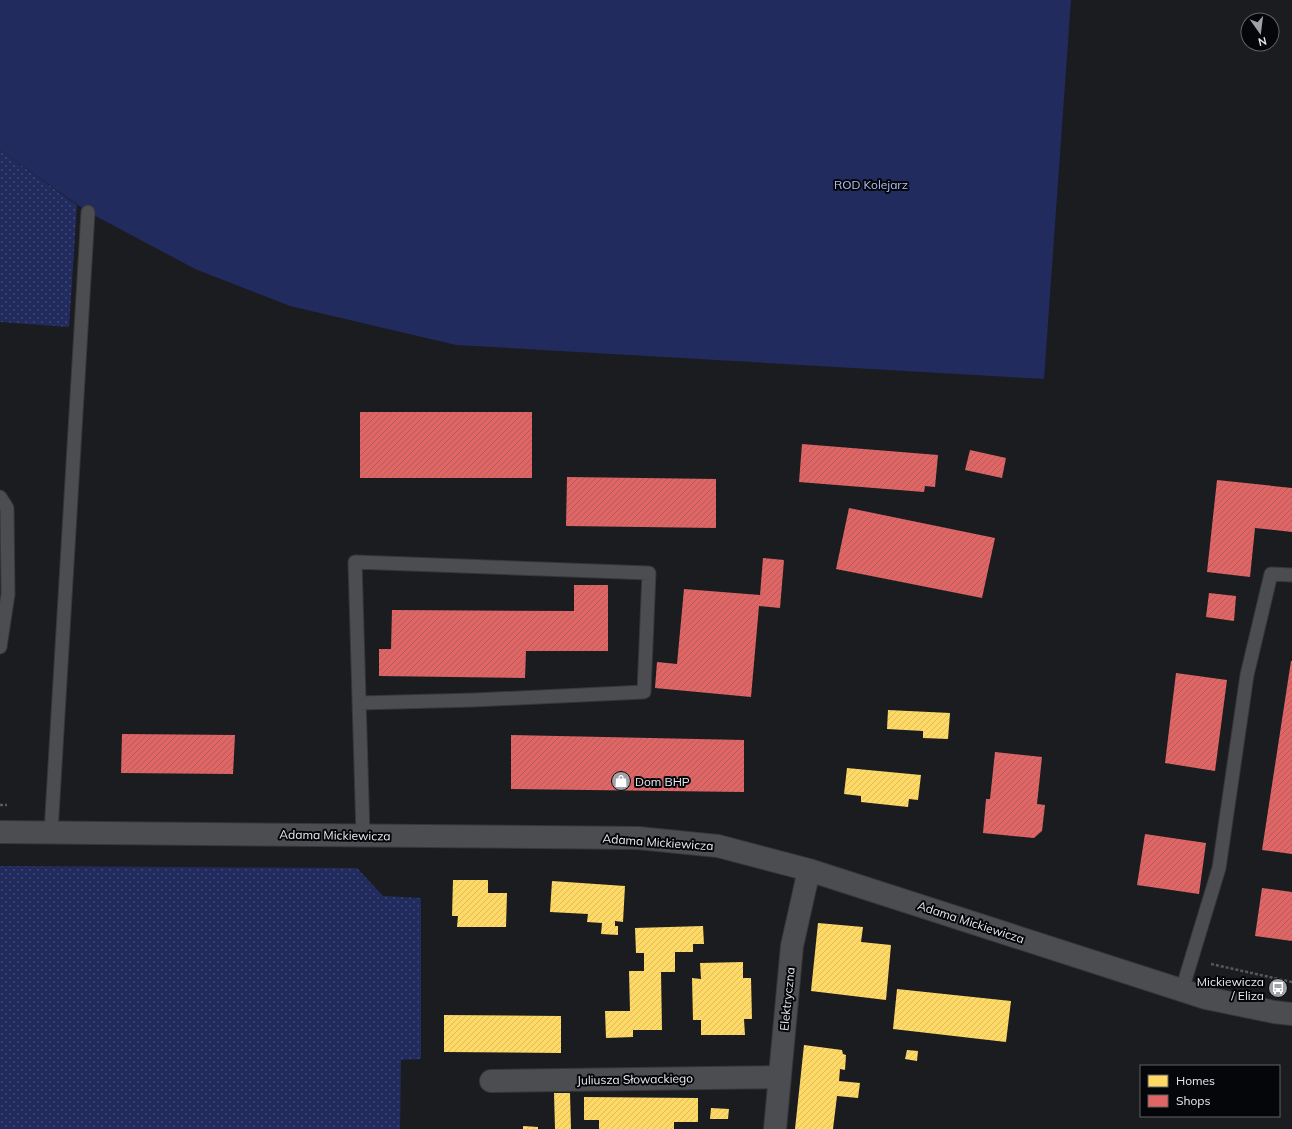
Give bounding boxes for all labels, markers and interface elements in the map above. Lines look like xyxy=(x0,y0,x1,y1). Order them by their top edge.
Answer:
north arrow xyxy=(1240,12,1280,52)
text: N xyxy=(1257,34,1268,50)
park label: ROD Kolejarz xyxy=(834,177,908,192)
shop icon: Dom BHP xyxy=(610,770,632,792)
place label: Dom BHP xyxy=(635,774,690,789)
street label: Adama Mickiewicza xyxy=(279,827,391,843)
street label: Adama Mickiewicza xyxy=(602,831,714,853)
street label: Adama Mickiewicza xyxy=(916,898,1026,946)
street label: Elektryczna xyxy=(776,966,798,1032)
place label: Mickiewicza / Eliza xyxy=(1197,974,1264,1003)
bus stop icon: Mickiewicza / Eliza xyxy=(1267,977,1289,999)
legend xyxy=(1140,1065,1280,1117)
street label: Juliusza Słowackiego xyxy=(577,1070,693,1088)
text: Homes xyxy=(1176,1073,1215,1088)
text: Shops xyxy=(1176,1093,1211,1108)

